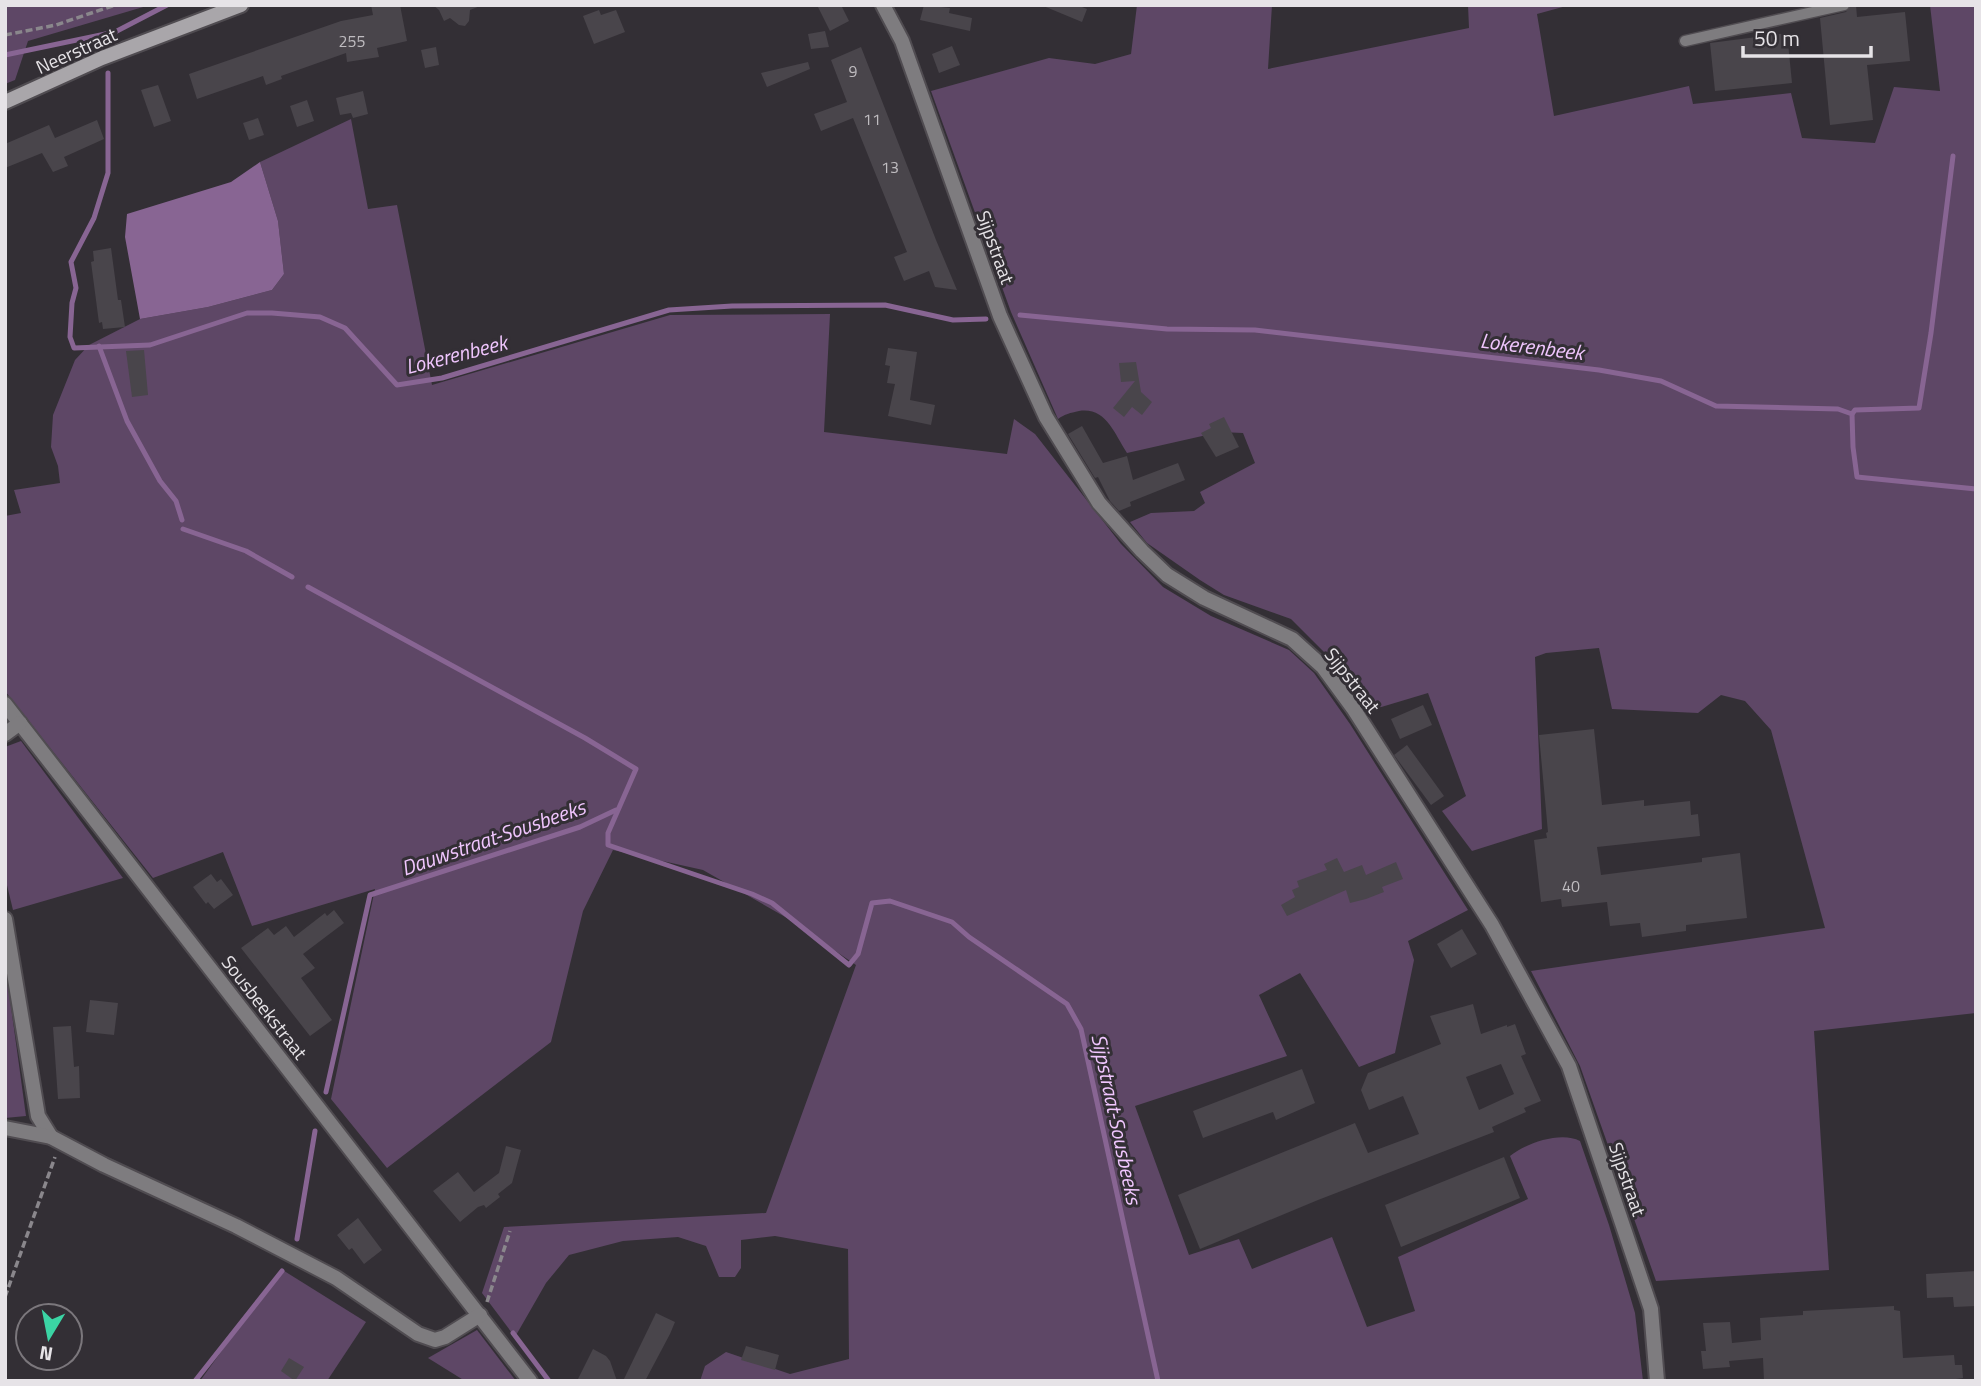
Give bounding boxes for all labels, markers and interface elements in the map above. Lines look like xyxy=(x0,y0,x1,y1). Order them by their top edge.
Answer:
scale bar xyxy=(1743,14,1871,58)
street label: Neerstraat xyxy=(31,19,122,81)
text: 50 m xyxy=(1754,22,1800,54)
house number: 255 xyxy=(339,29,365,53)
house number: 9 xyxy=(849,59,858,83)
house number: 11 xyxy=(863,107,881,131)
house number: 13 xyxy=(881,155,899,179)
street label: Sijpstraat xyxy=(969,206,1023,288)
water label: Lokerenbeek xyxy=(1479,324,1588,369)
water label: Lokerenbeek xyxy=(402,325,513,382)
street label: Sijpstraat xyxy=(1318,641,1388,719)
water label: Dauwstraat-Sousbeeks xyxy=(397,790,591,884)
house number: 40 xyxy=(1562,874,1580,898)
street label: Sousbeekstraat xyxy=(215,949,315,1066)
water label: Sijpstraat-Sousbeeks xyxy=(1083,1031,1151,1209)
street label: Sijpstraat xyxy=(1602,1138,1654,1220)
north arrow xyxy=(14,1302,84,1372)
text: N xyxy=(37,1339,55,1370)

